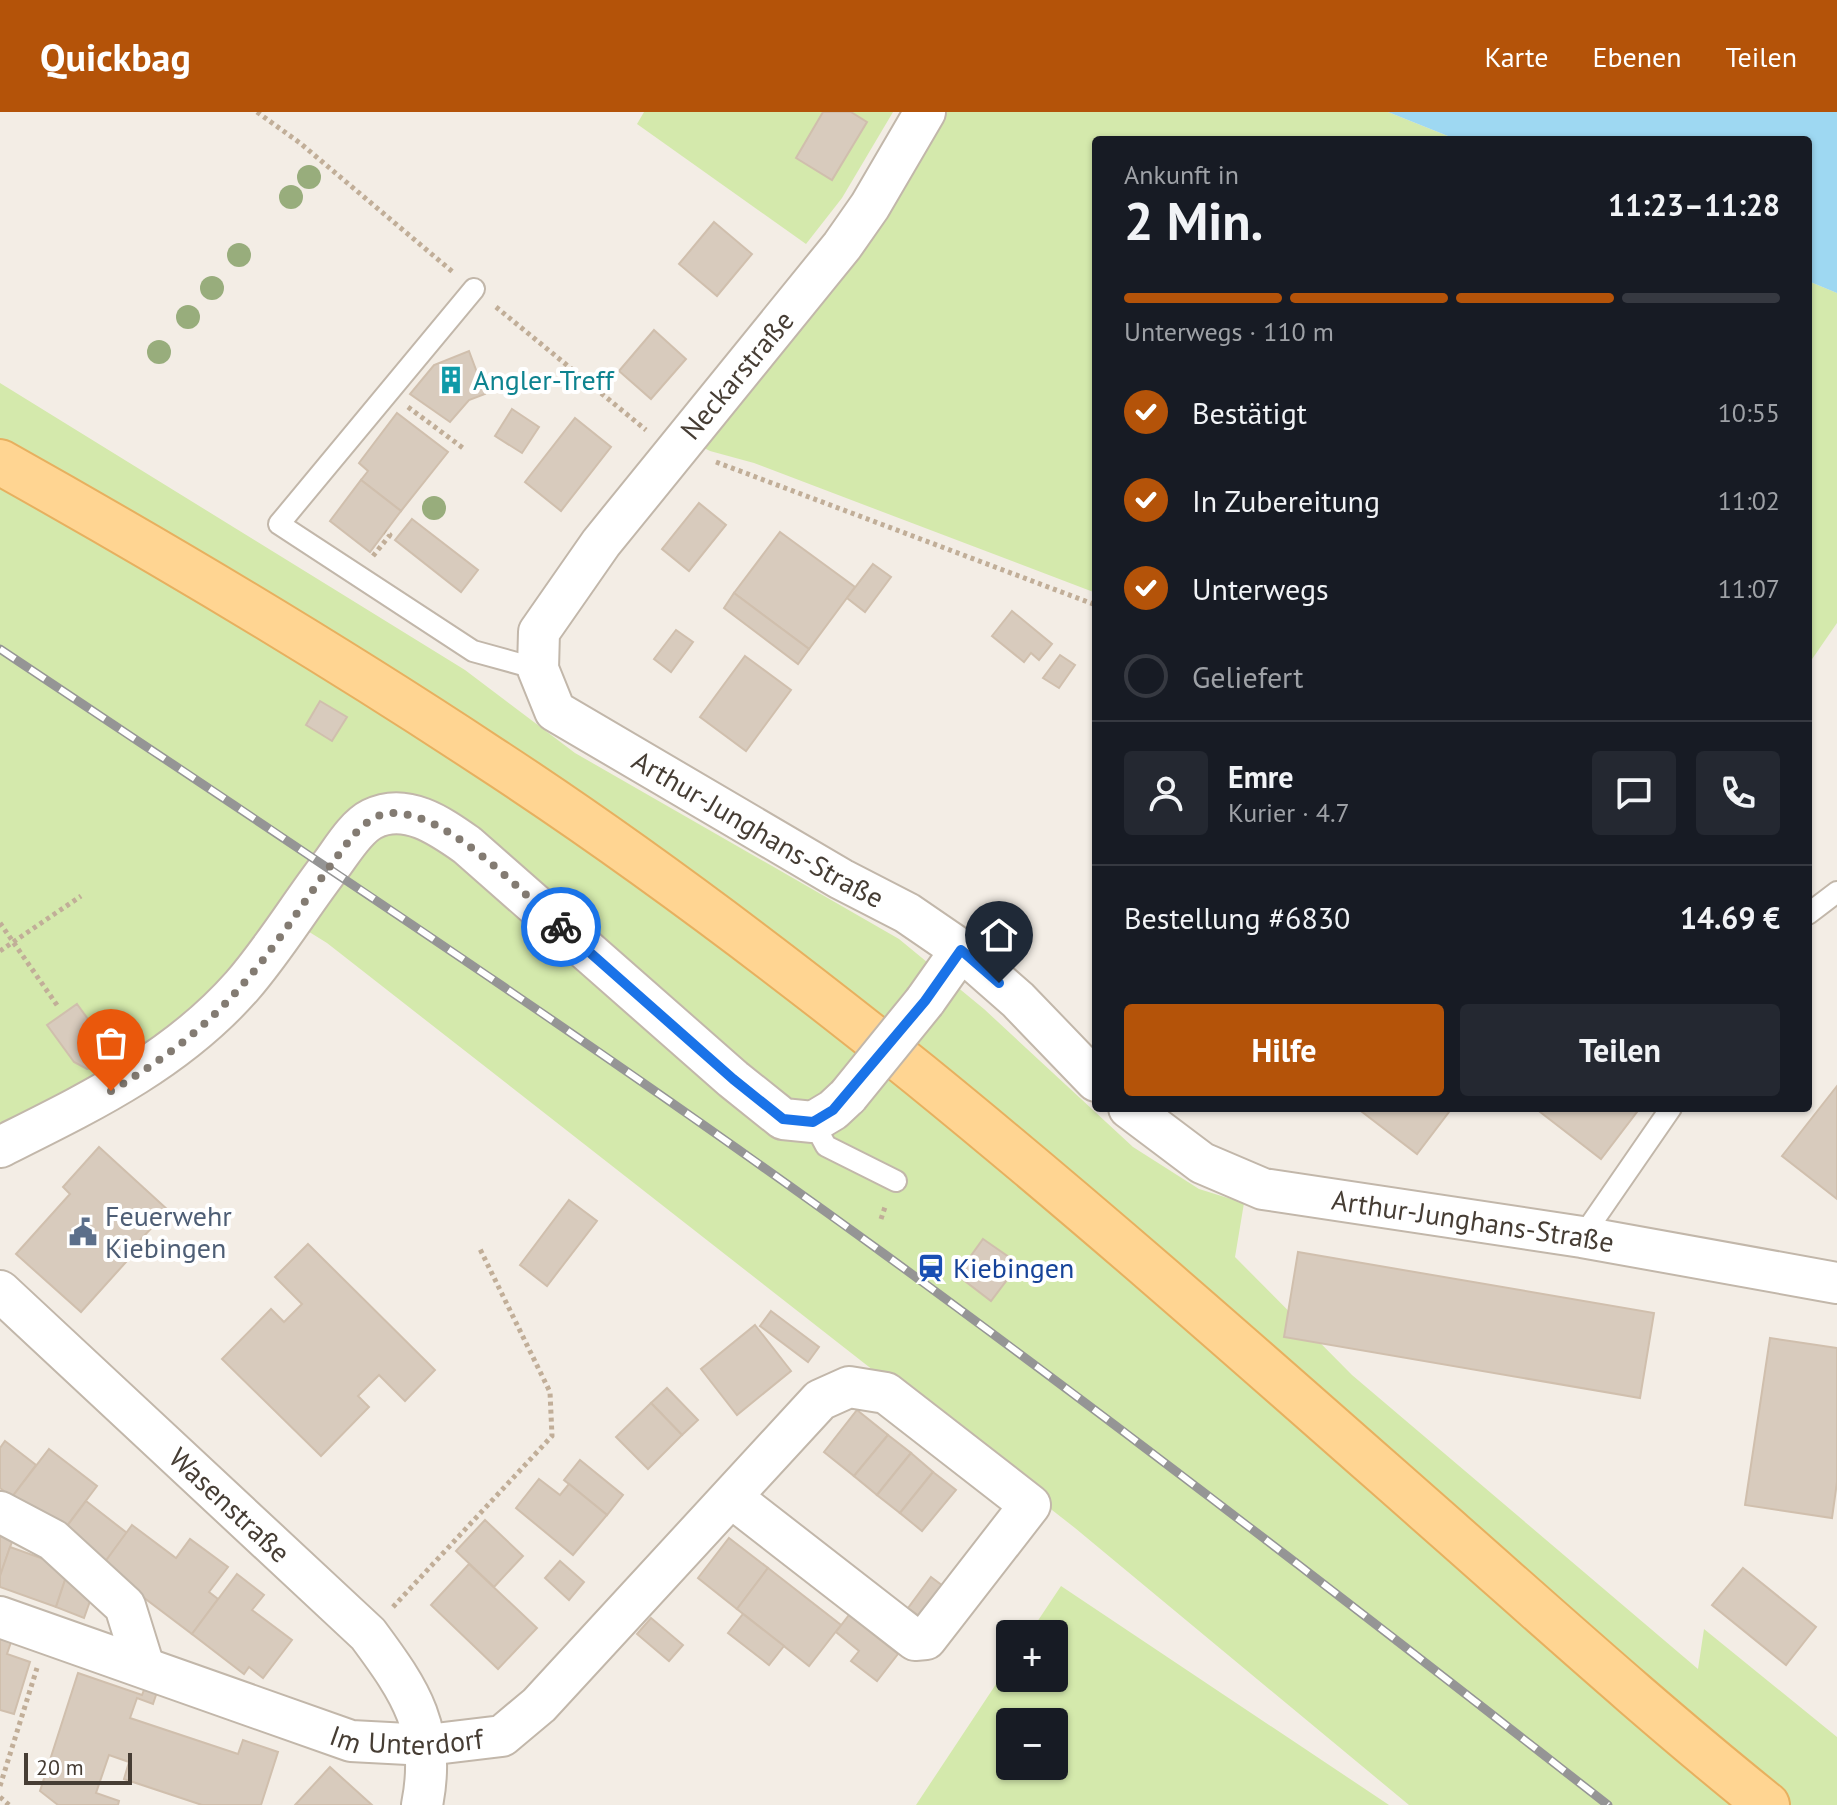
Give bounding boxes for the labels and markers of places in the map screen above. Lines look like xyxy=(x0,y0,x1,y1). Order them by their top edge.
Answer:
place label: Angler-Treff xyxy=(473,361,615,398)
building icon: Angler-Treff xyxy=(436,365,466,395)
pin xyxy=(965,901,1033,983)
pin xyxy=(77,1009,145,1091)
place label: Feuerwehr Kiebingen xyxy=(105,1197,232,1266)
public building icon: Feuerwehr Kiebingen xyxy=(68,1217,98,1247)
place label: Kiebingen xyxy=(953,1249,1074,1286)
station icon: Kiebingen xyxy=(916,1253,946,1283)

